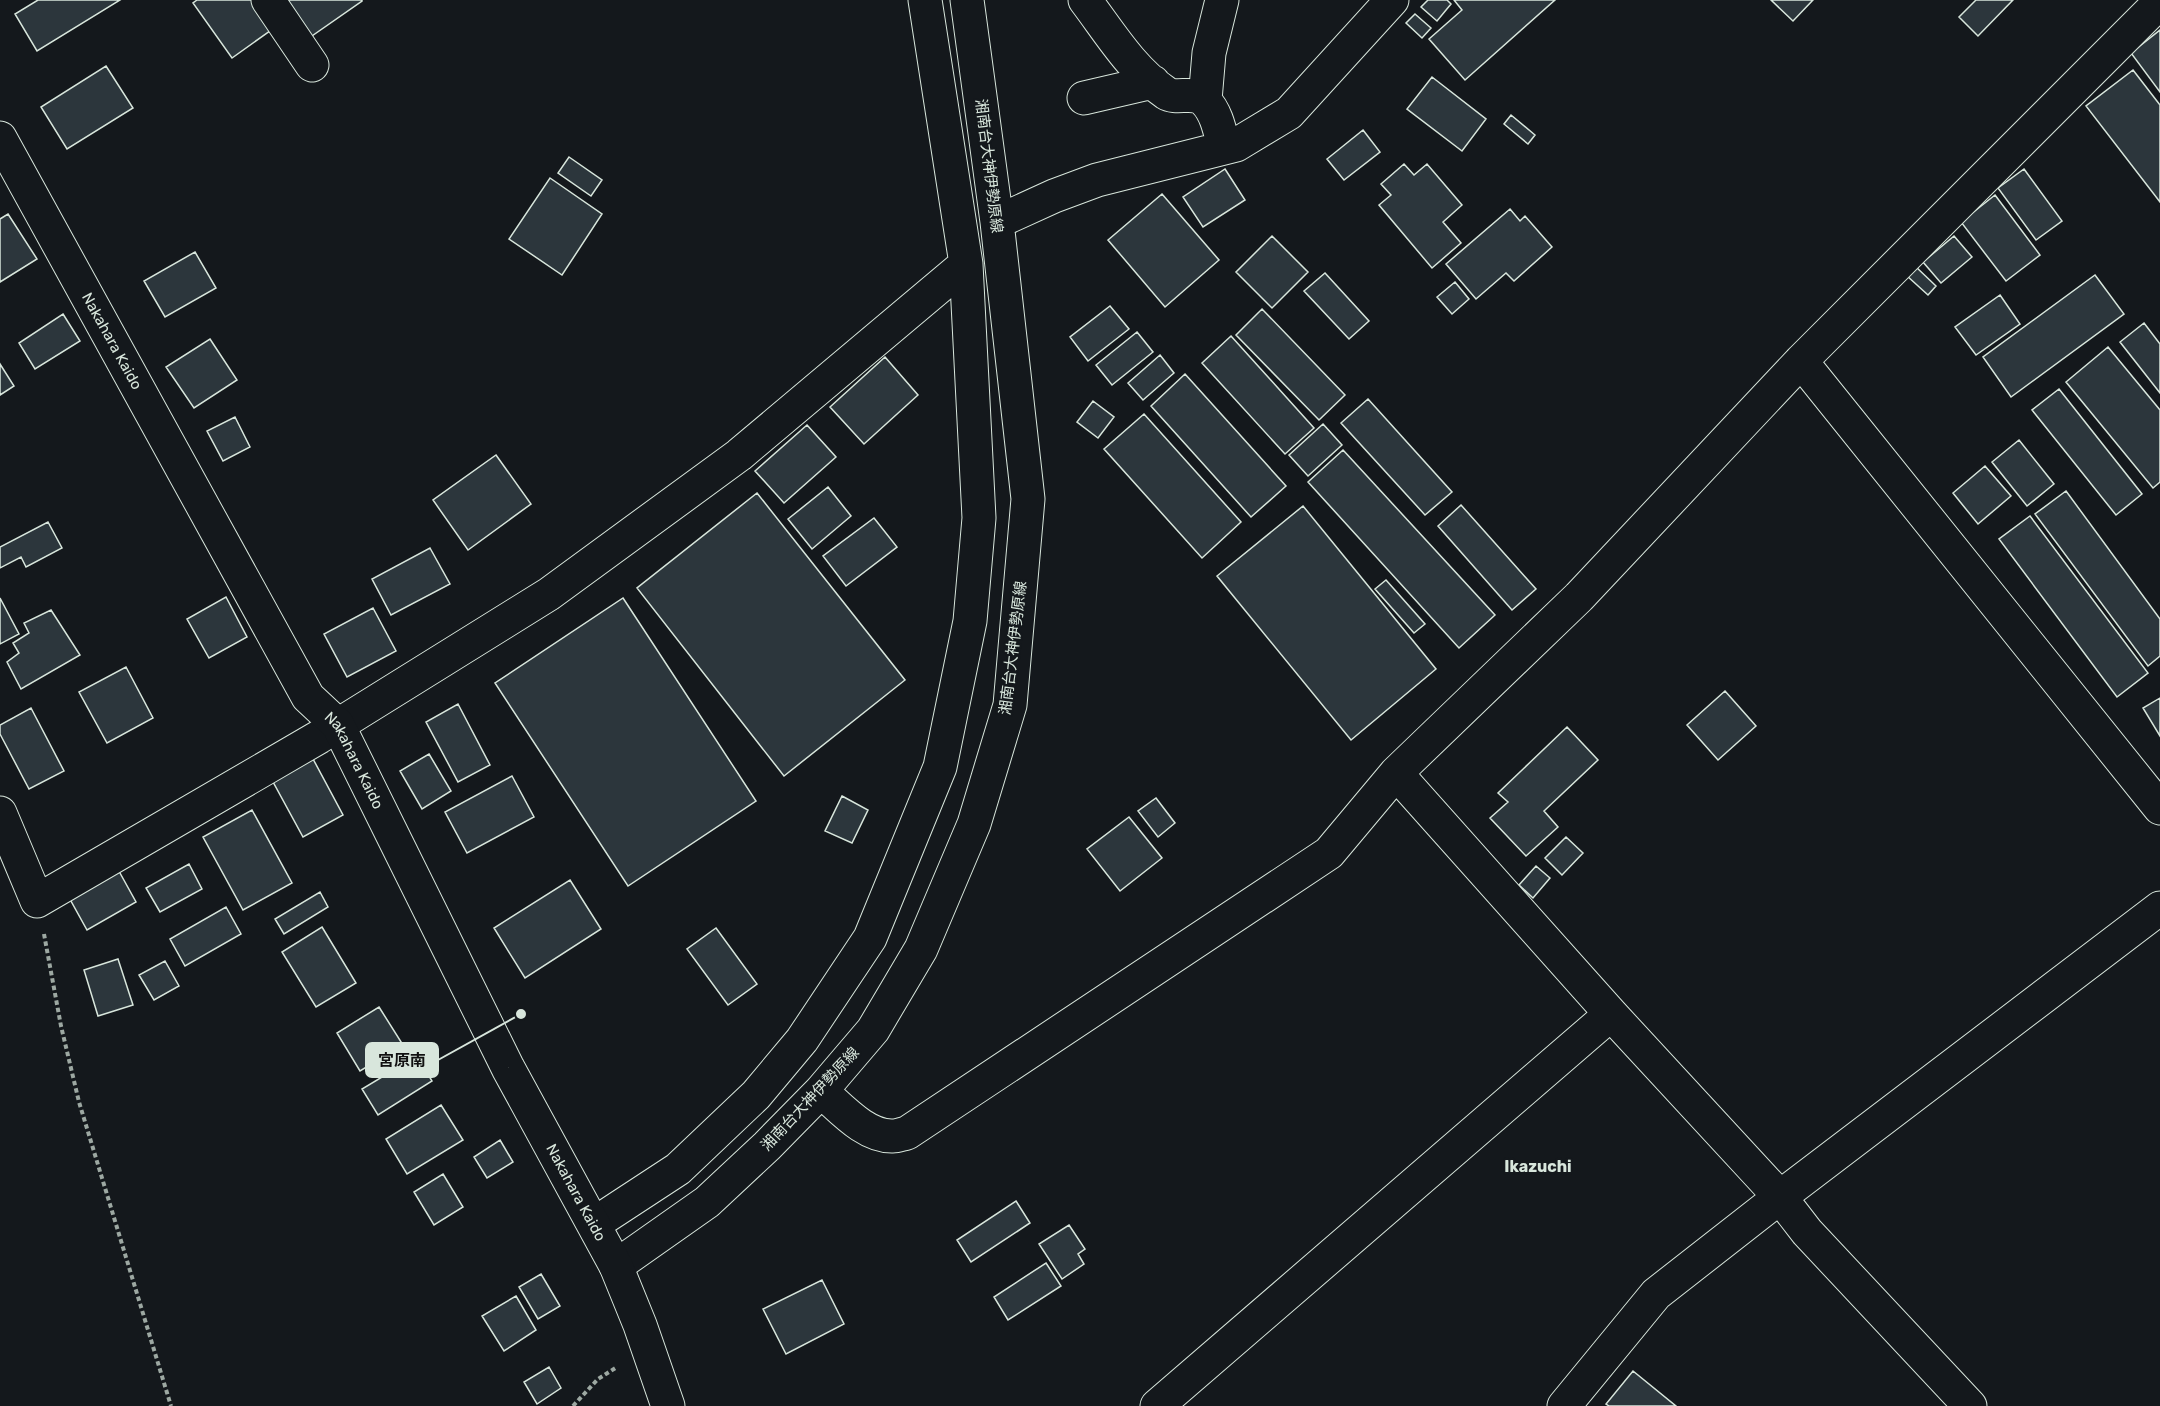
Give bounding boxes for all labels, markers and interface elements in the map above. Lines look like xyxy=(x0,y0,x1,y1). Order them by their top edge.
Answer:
street label: 湘南台大神伊勢原線 xyxy=(972,98,1006,234)
street label: Nakahara Kaido xyxy=(78,290,146,393)
street label: 湘南台大神伊勢原線 xyxy=(996,580,1030,716)
street label: Nakahara Kaido xyxy=(321,708,387,812)
callout: 宮原南 xyxy=(366,1043,438,1077)
street label: 湘南台大神伊勢原線 xyxy=(757,1043,863,1155)
text: 宮原南 xyxy=(378,1051,426,1070)
street label: Nakahara Kaido xyxy=(542,1141,610,1244)
district label: Ikazuchi xyxy=(1504,1157,1572,1176)

